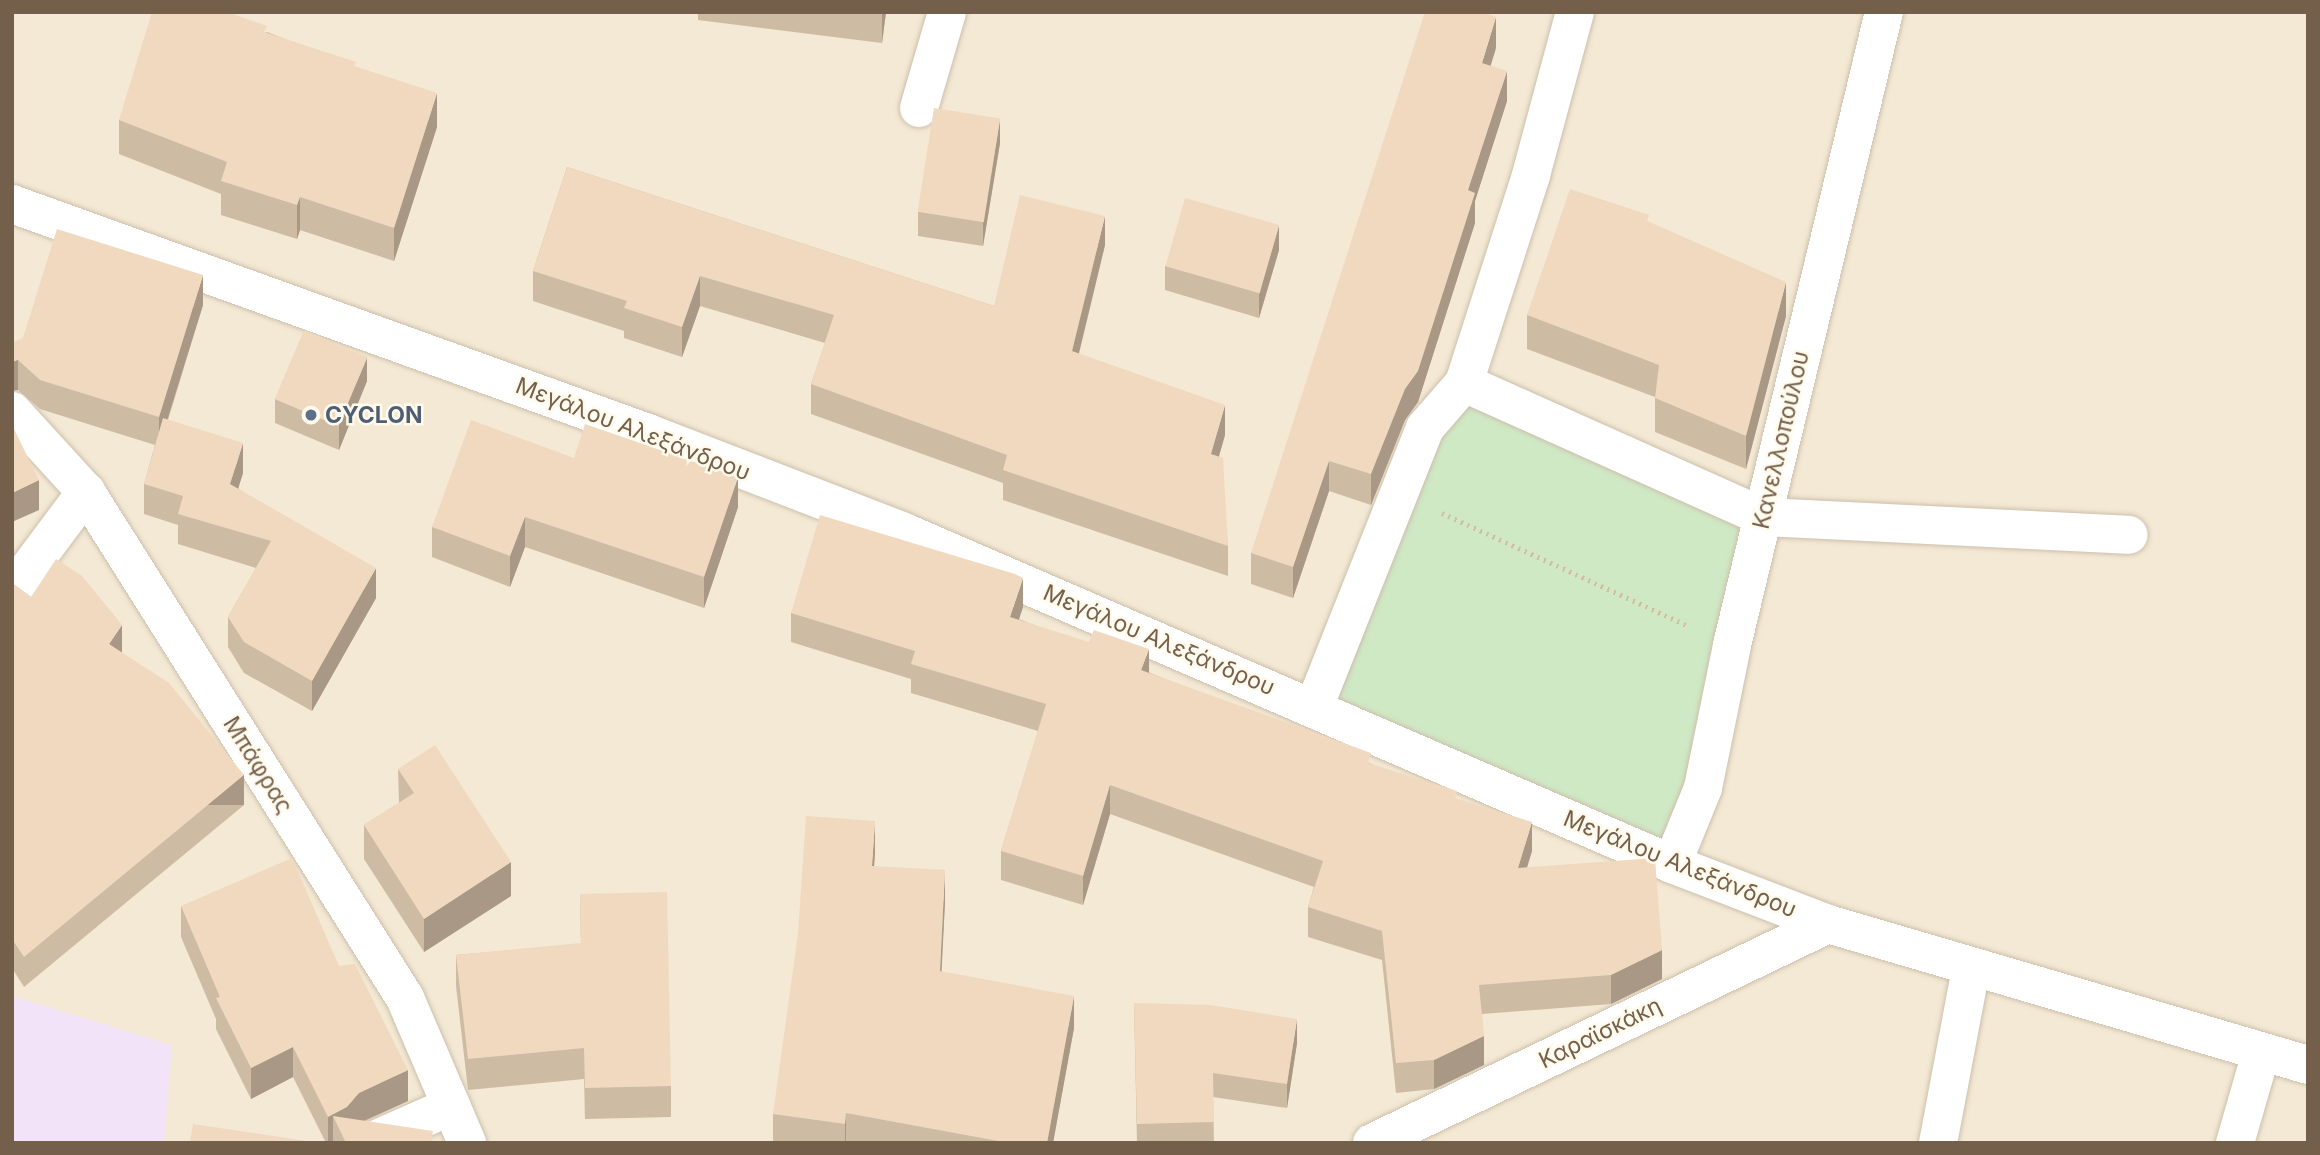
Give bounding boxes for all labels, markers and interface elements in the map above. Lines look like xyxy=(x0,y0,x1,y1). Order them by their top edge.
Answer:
street label: Κανελλοπούλου xyxy=(1747,348,1815,532)
street label: Μεγάλου Αλεξάνδρου xyxy=(512,372,754,486)
place label: CYCLON xyxy=(325,401,422,429)
marker: CYCLON xyxy=(303,407,319,423)
street label: Μεγάλου Αλεξάνδρου xyxy=(1039,579,1279,701)
street label: Μπάφρας xyxy=(217,711,299,819)
street label: Μεγάλου Αλεξάνδρου xyxy=(1559,805,1801,923)
street label: Καραϊσκάκη xyxy=(1534,991,1666,1075)

